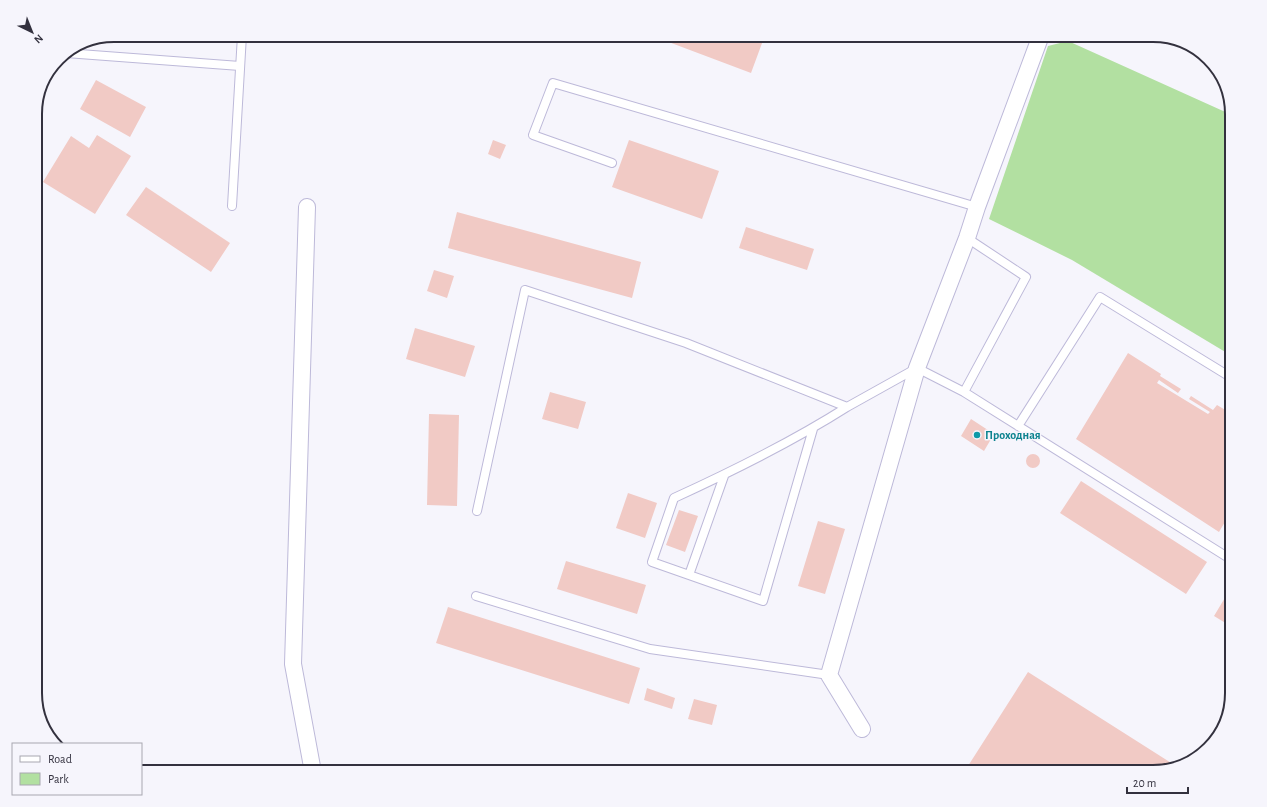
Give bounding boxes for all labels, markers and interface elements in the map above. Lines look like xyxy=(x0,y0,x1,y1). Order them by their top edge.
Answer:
north arrow xyxy=(12,12,52,52)
text: N xyxy=(32,32,45,46)
place label: Проходная xyxy=(985,429,1041,441)
marker: Проходная xyxy=(972,430,982,440)
legend xyxy=(12,743,142,795)
text: Road xyxy=(48,753,72,765)
scale bar xyxy=(1127,769,1188,795)
text: Park xyxy=(48,773,69,785)
text: 20 m xyxy=(1133,777,1156,789)

